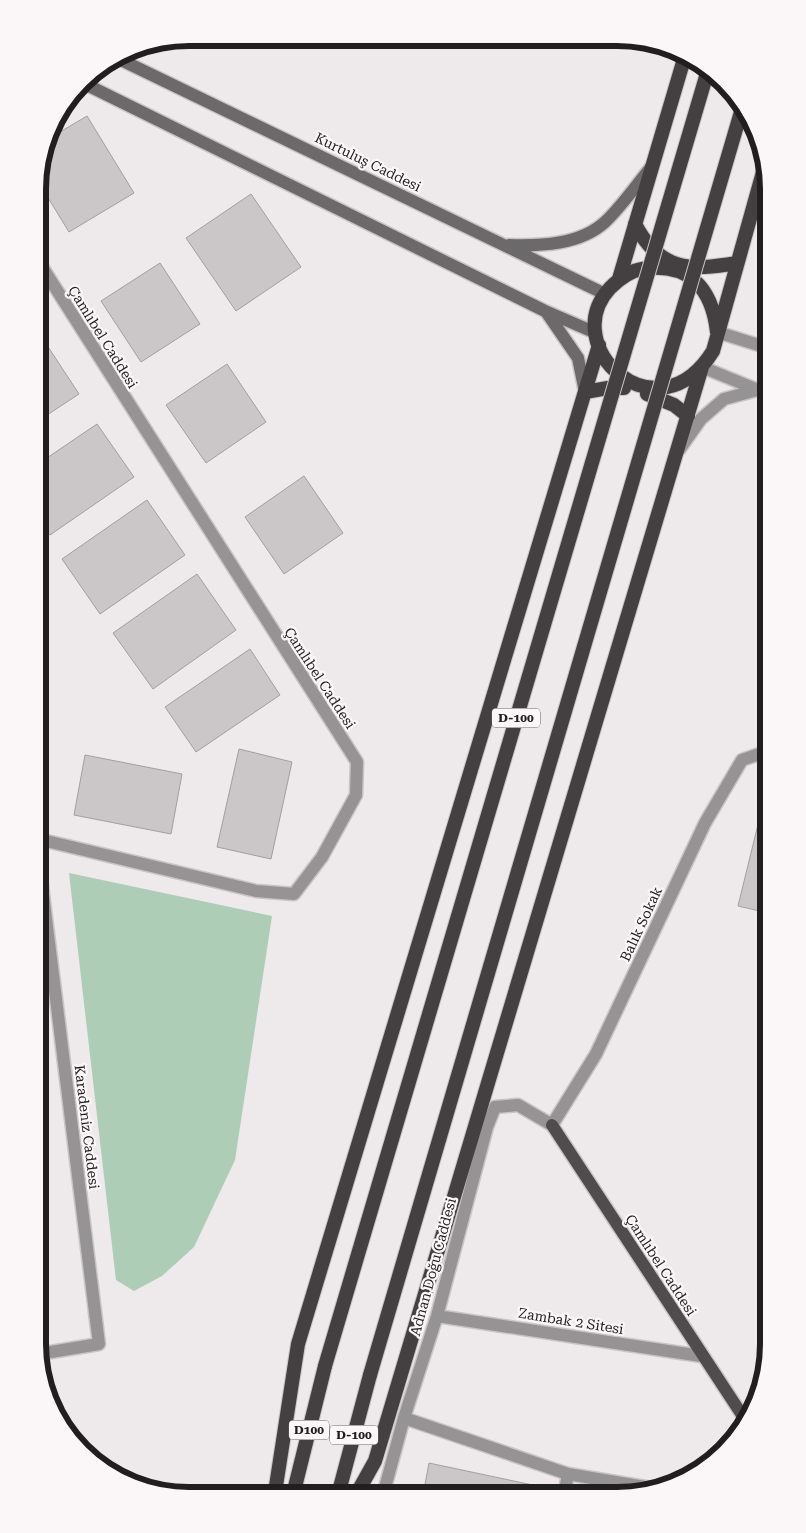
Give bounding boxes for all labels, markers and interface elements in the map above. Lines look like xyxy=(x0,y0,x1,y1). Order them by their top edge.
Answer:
street label: Kurtuluş Caddesi xyxy=(312,129,424,195)
street label: Çamlıbel Caddesi xyxy=(65,283,141,392)
street label: Çamlıbel Caddesi xyxy=(281,624,359,732)
road number: D-100 xyxy=(492,708,540,728)
street label: Balık Sokak xyxy=(617,884,665,964)
street label: Karadeniz Caddesi xyxy=(71,1064,103,1191)
street label: Adnan Doğu Caddesi xyxy=(407,1196,459,1338)
street label: Çamlıbel Caddesi xyxy=(622,1211,700,1319)
street label: Zambak 2 Sitesi xyxy=(517,1305,625,1337)
road number: D100 xyxy=(289,1420,329,1440)
road number: D-100 xyxy=(330,1426,378,1444)

